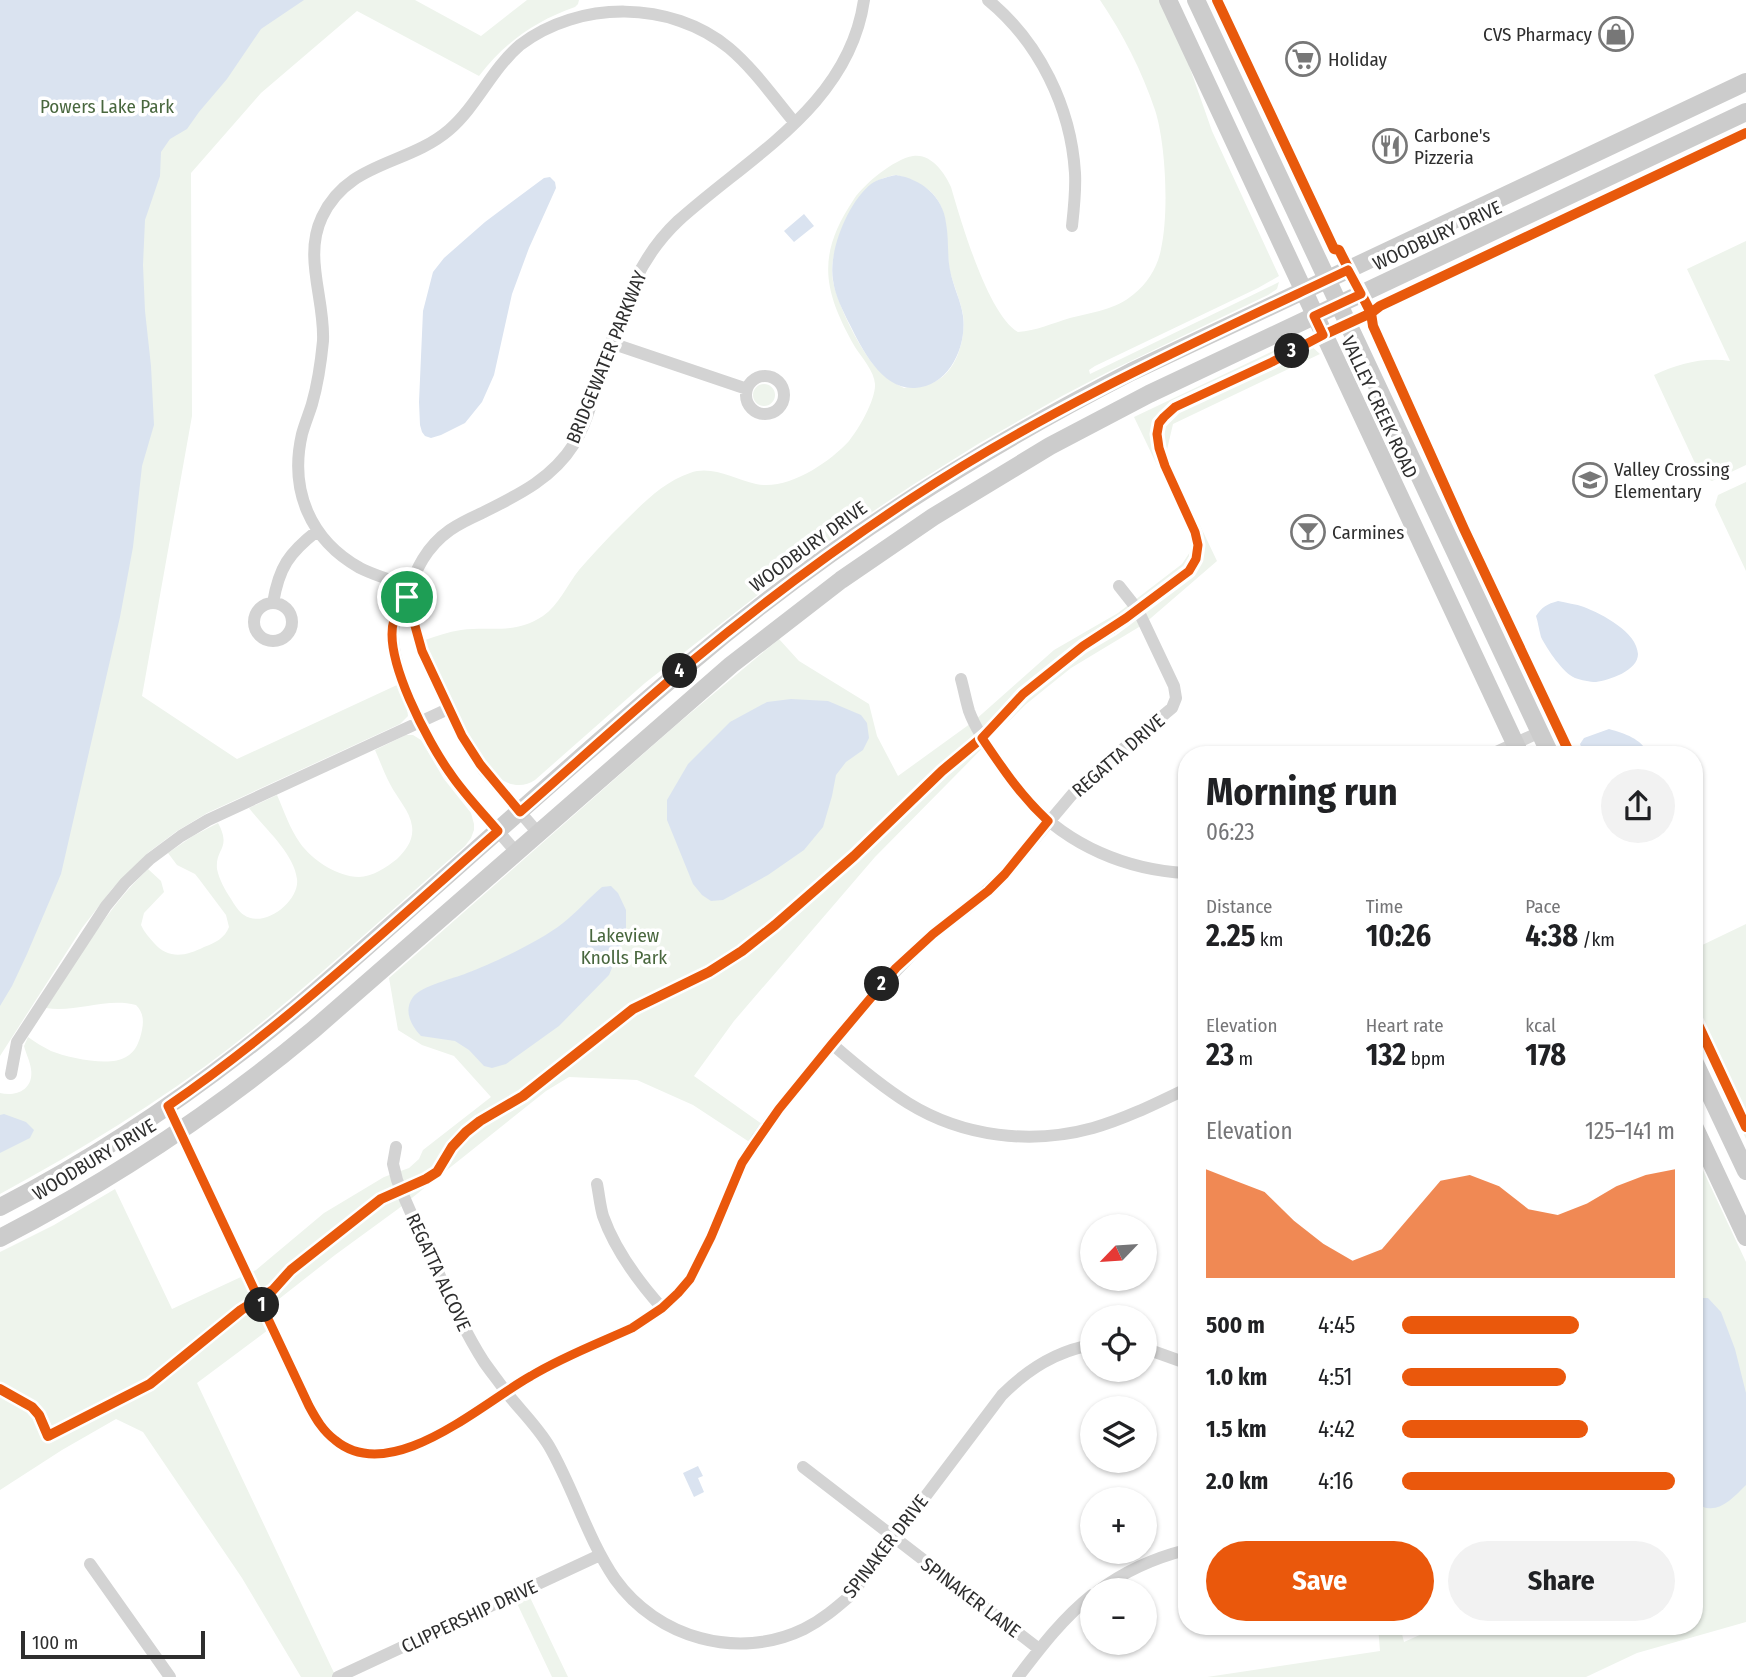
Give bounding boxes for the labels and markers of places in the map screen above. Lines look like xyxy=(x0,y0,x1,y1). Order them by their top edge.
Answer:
shop icon: CVS Pharmacy xyxy=(1597,15,1635,53)
place label: CVS Pharmacy xyxy=(1483,23,1593,46)
supermarket icon: Holiday xyxy=(1284,40,1322,78)
place label: Holiday xyxy=(1328,48,1388,71)
place label: Carbone's Pizzeria xyxy=(1414,124,1490,169)
restaurant icon: Carbone's Pizzeria xyxy=(1371,127,1409,165)
pin: 3 xyxy=(1274,334,1310,368)
place label: Valley Crossing Elementary xyxy=(1614,458,1730,503)
school or university icon: Valley Crossing Elementary xyxy=(1571,461,1609,499)
bar icon: Carmines xyxy=(1289,513,1327,551)
place label: Carmines xyxy=(1332,521,1404,544)
pin xyxy=(377,567,437,627)
pin: 4 xyxy=(662,654,698,688)
pin: 2 xyxy=(864,967,900,1002)
pin: 1 xyxy=(244,1288,280,1322)

